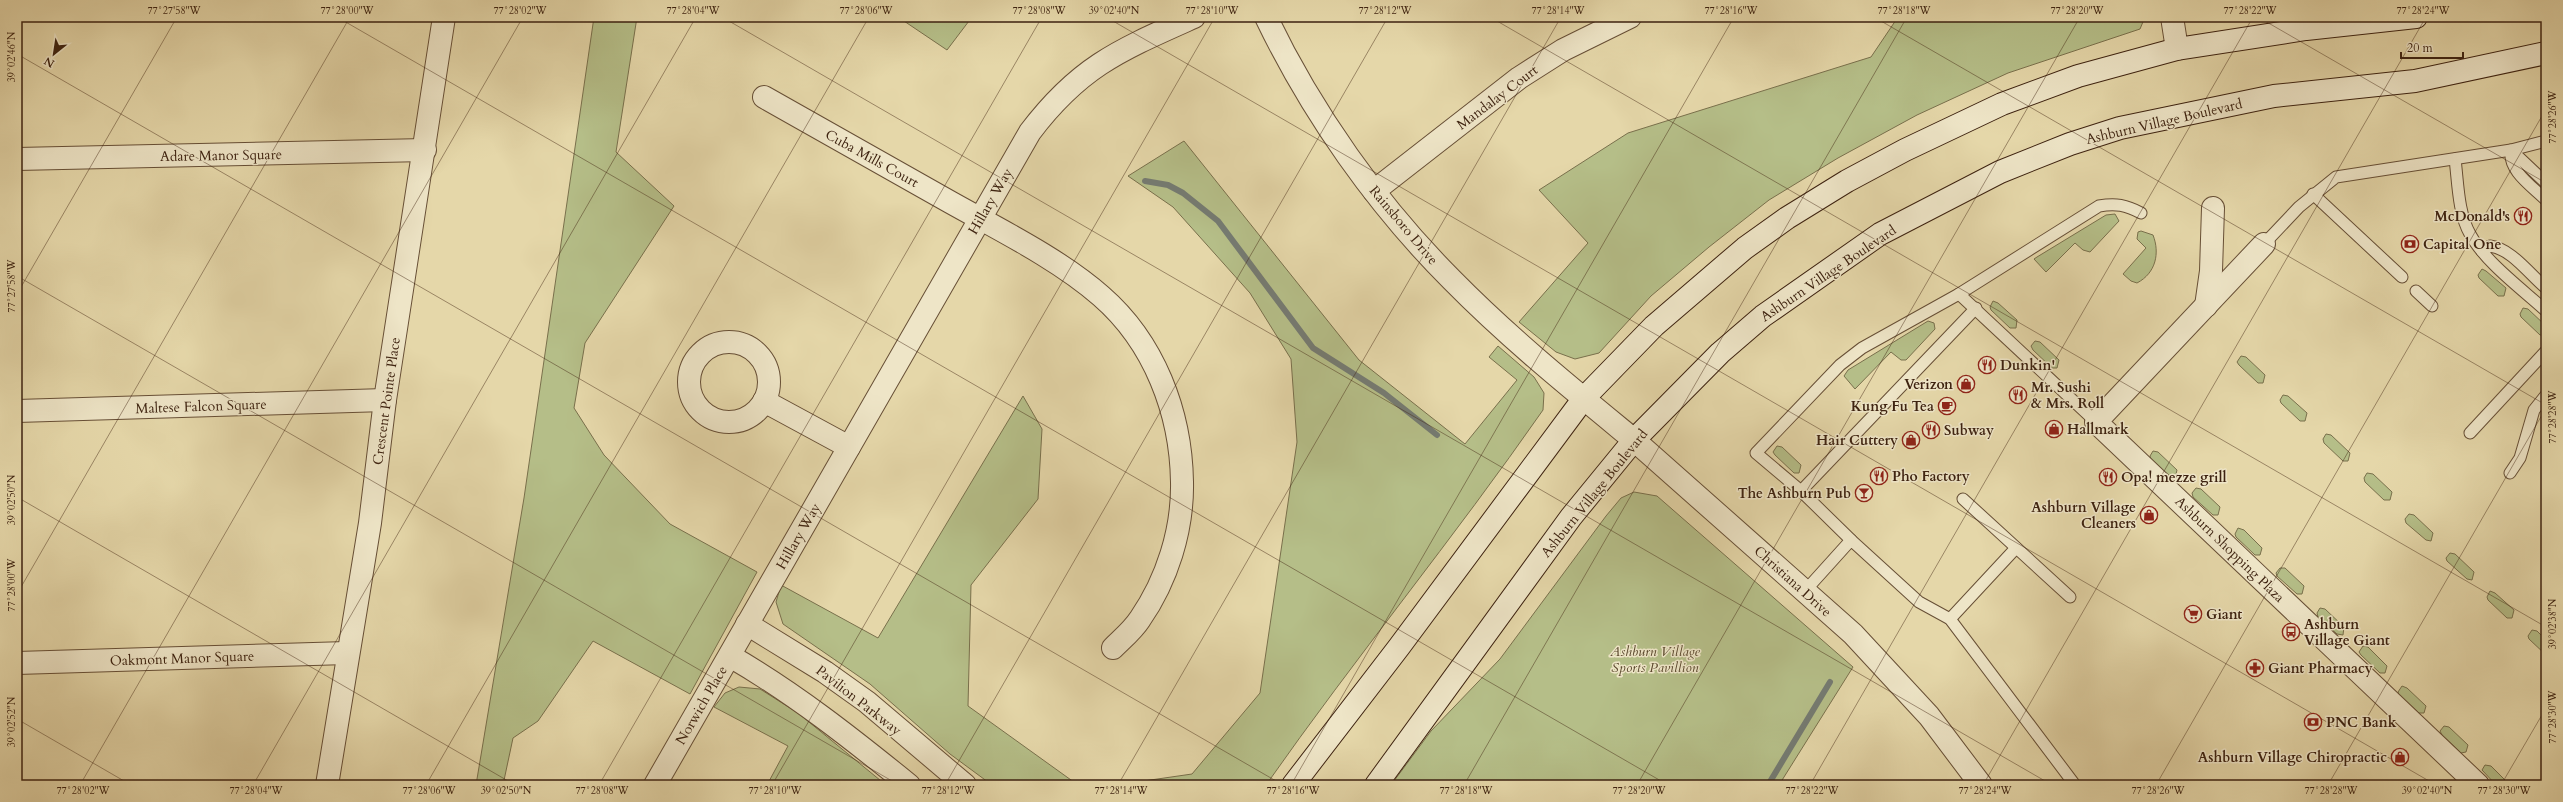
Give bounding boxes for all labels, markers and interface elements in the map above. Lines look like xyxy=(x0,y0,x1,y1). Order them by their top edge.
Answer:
text: 77°27'58"W xyxy=(147,4,202,18)
text: 77°28'00"W xyxy=(320,4,375,18)
text: 77°28'02"W xyxy=(493,4,548,18)
text: 77°28'04"W xyxy=(666,4,721,18)
text: 77°28'06"W xyxy=(839,4,894,18)
text: 77°28'08"W xyxy=(1012,4,1067,18)
text: 39°02'40"N xyxy=(1089,4,1140,18)
text: 77°28'10"W xyxy=(1185,4,1240,18)
text: 77°28'12"W xyxy=(1358,4,1413,18)
text: 77°28'14"W xyxy=(1531,4,1586,18)
text: 77°28'16"W xyxy=(1704,4,1759,18)
text: 77°28'18"W xyxy=(1877,4,1932,18)
text: 77°28'20"W xyxy=(2050,4,2105,18)
text: 77°28'22"W xyxy=(2223,4,2278,18)
text: 77°28'24"W xyxy=(2396,4,2451,18)
text: 39°02'46"N xyxy=(5,31,19,82)
north arrow xyxy=(34,34,74,74)
scale bar xyxy=(2401,34,2463,60)
text: 20 m xyxy=(2407,40,2434,56)
text: N xyxy=(41,53,57,71)
street label: Mandalay Court xyxy=(1453,60,1542,134)
text: 77°28'26"W xyxy=(2546,89,2560,144)
street label: Ashburn Village Boulevard xyxy=(2084,94,2245,149)
street label: Cuba Mills Court xyxy=(822,125,922,192)
street label: Adare Manor Square xyxy=(160,145,282,166)
street label: Hillary Way xyxy=(964,164,1017,238)
street label: Rainsboro Drive xyxy=(1365,182,1442,269)
restaurant icon: McDonald's xyxy=(2513,206,2533,226)
place label: McDonald's xyxy=(2434,207,2510,226)
street label: Ashburn Village Boulevard xyxy=(1757,220,1900,326)
bank icon: Capital One xyxy=(2400,234,2420,254)
place label: Capital One xyxy=(2423,235,2501,254)
text: 77°27'58"W xyxy=(5,258,19,313)
street label: Crescent Pointe Place xyxy=(368,336,405,466)
restaurant icon: Dunkin' xyxy=(1977,355,1997,375)
place label: Dunkin' xyxy=(2000,356,2055,375)
shop icon: Verizon xyxy=(1956,374,1976,394)
place label: Verizon xyxy=(1904,375,1953,394)
place label: Mr. Sushi & Mrs. Roll xyxy=(2031,378,2104,413)
restaurant icon: Mr. Sushi & Mrs. Roll xyxy=(2008,385,2028,405)
text: 77°28'28"W xyxy=(2546,389,2560,444)
street label: Maltese Falcon Square xyxy=(135,395,267,418)
cafe icon: Kung Fu Tea xyxy=(1937,396,1957,416)
place label: Kung Fu Tea xyxy=(1851,397,1934,416)
shop icon: Hallmark xyxy=(2044,419,2064,439)
restaurant icon: Subway xyxy=(1921,420,1941,440)
place label: Hallmark xyxy=(2067,420,2129,439)
place label: Subway xyxy=(1944,421,1994,440)
street label: Ashburn Village Boulevard xyxy=(1537,425,1652,562)
shop icon: Hair Cuttery xyxy=(1901,430,1921,450)
place label: Hair Cuttery xyxy=(1816,431,1898,450)
restaurant icon: Pho Factory xyxy=(1869,466,1889,486)
place label: Pho Factory xyxy=(1892,467,1970,486)
restaurant icon: Opa! mezze grill xyxy=(2098,467,2118,487)
place label: Opa! mezze grill xyxy=(2121,468,2227,487)
text: 39°02'50"N xyxy=(5,474,19,525)
bar icon: The Ashburn Pub xyxy=(1854,483,1874,503)
place label: The Ashburn Pub xyxy=(1737,484,1851,503)
street label: Ashburn Shopping Plaza xyxy=(2171,492,2288,607)
place label: Ashburn Village Cleaners xyxy=(2031,498,2136,533)
street label: Hillary Way xyxy=(772,499,825,573)
shop icon: Ashburn Village Cleaners xyxy=(2139,505,2159,525)
street label: Christiana Drive xyxy=(1750,541,1835,621)
text: 77°28'00"W xyxy=(5,557,19,612)
text: 39°02'38"N xyxy=(2546,598,2560,649)
supermarket icon: Giant xyxy=(2183,604,2203,624)
place label: Giant xyxy=(2206,605,2242,624)
place label: Ashburn Village Giant xyxy=(2304,615,2390,650)
bus stop icon: Ashburn Village Giant xyxy=(2281,622,2301,642)
park label: Ashburn Village Sports Pavillion xyxy=(1609,642,1700,677)
street label: Oakmont Manor Square xyxy=(109,646,255,671)
pharmacy icon: Giant Pharmacy xyxy=(2245,658,2265,678)
place label: Giant Pharmacy xyxy=(2268,659,2373,678)
street label: Pavilion Parkway xyxy=(812,661,906,740)
street label: Norwich Place xyxy=(671,662,732,748)
text: 77°28'30"W xyxy=(2546,689,2560,744)
text: 39°02'52"N xyxy=(5,696,19,747)
bank icon: PNC Bank xyxy=(2303,712,2323,732)
place label: PNC Bank xyxy=(2326,713,2397,732)
shop icon: Ashburn Village Chiropractic xyxy=(2390,747,2410,767)
place label: Ashburn Village Chiropractic xyxy=(2198,748,2387,767)
text: 77°28'02"W xyxy=(56,784,111,798)
text: 77°28'04"W xyxy=(229,784,284,798)
text: 77°28'06"W xyxy=(402,784,457,798)
text: 39°02'50"N xyxy=(481,784,532,798)
text: 77°28'08"W xyxy=(575,784,630,798)
text: 77°28'10"W xyxy=(748,784,803,798)
text: 77°28'12"W xyxy=(921,784,976,798)
text: 77°28'14"W xyxy=(1094,784,1149,798)
text: 77°28'16"W xyxy=(1266,784,1321,798)
text: 77°28'18"W xyxy=(1439,784,1494,798)
text: 77°28'20"W xyxy=(1612,784,1667,798)
text: 77°28'22"W xyxy=(1785,784,1840,798)
text: 77°28'24"W xyxy=(1958,784,2013,798)
text: 77°28'26"W xyxy=(2131,784,2186,798)
text: 77°28'28"W xyxy=(2304,784,2359,798)
text: 39°02'40"N xyxy=(2402,784,2453,798)
text: 77°28'30"W xyxy=(2477,784,2532,798)

